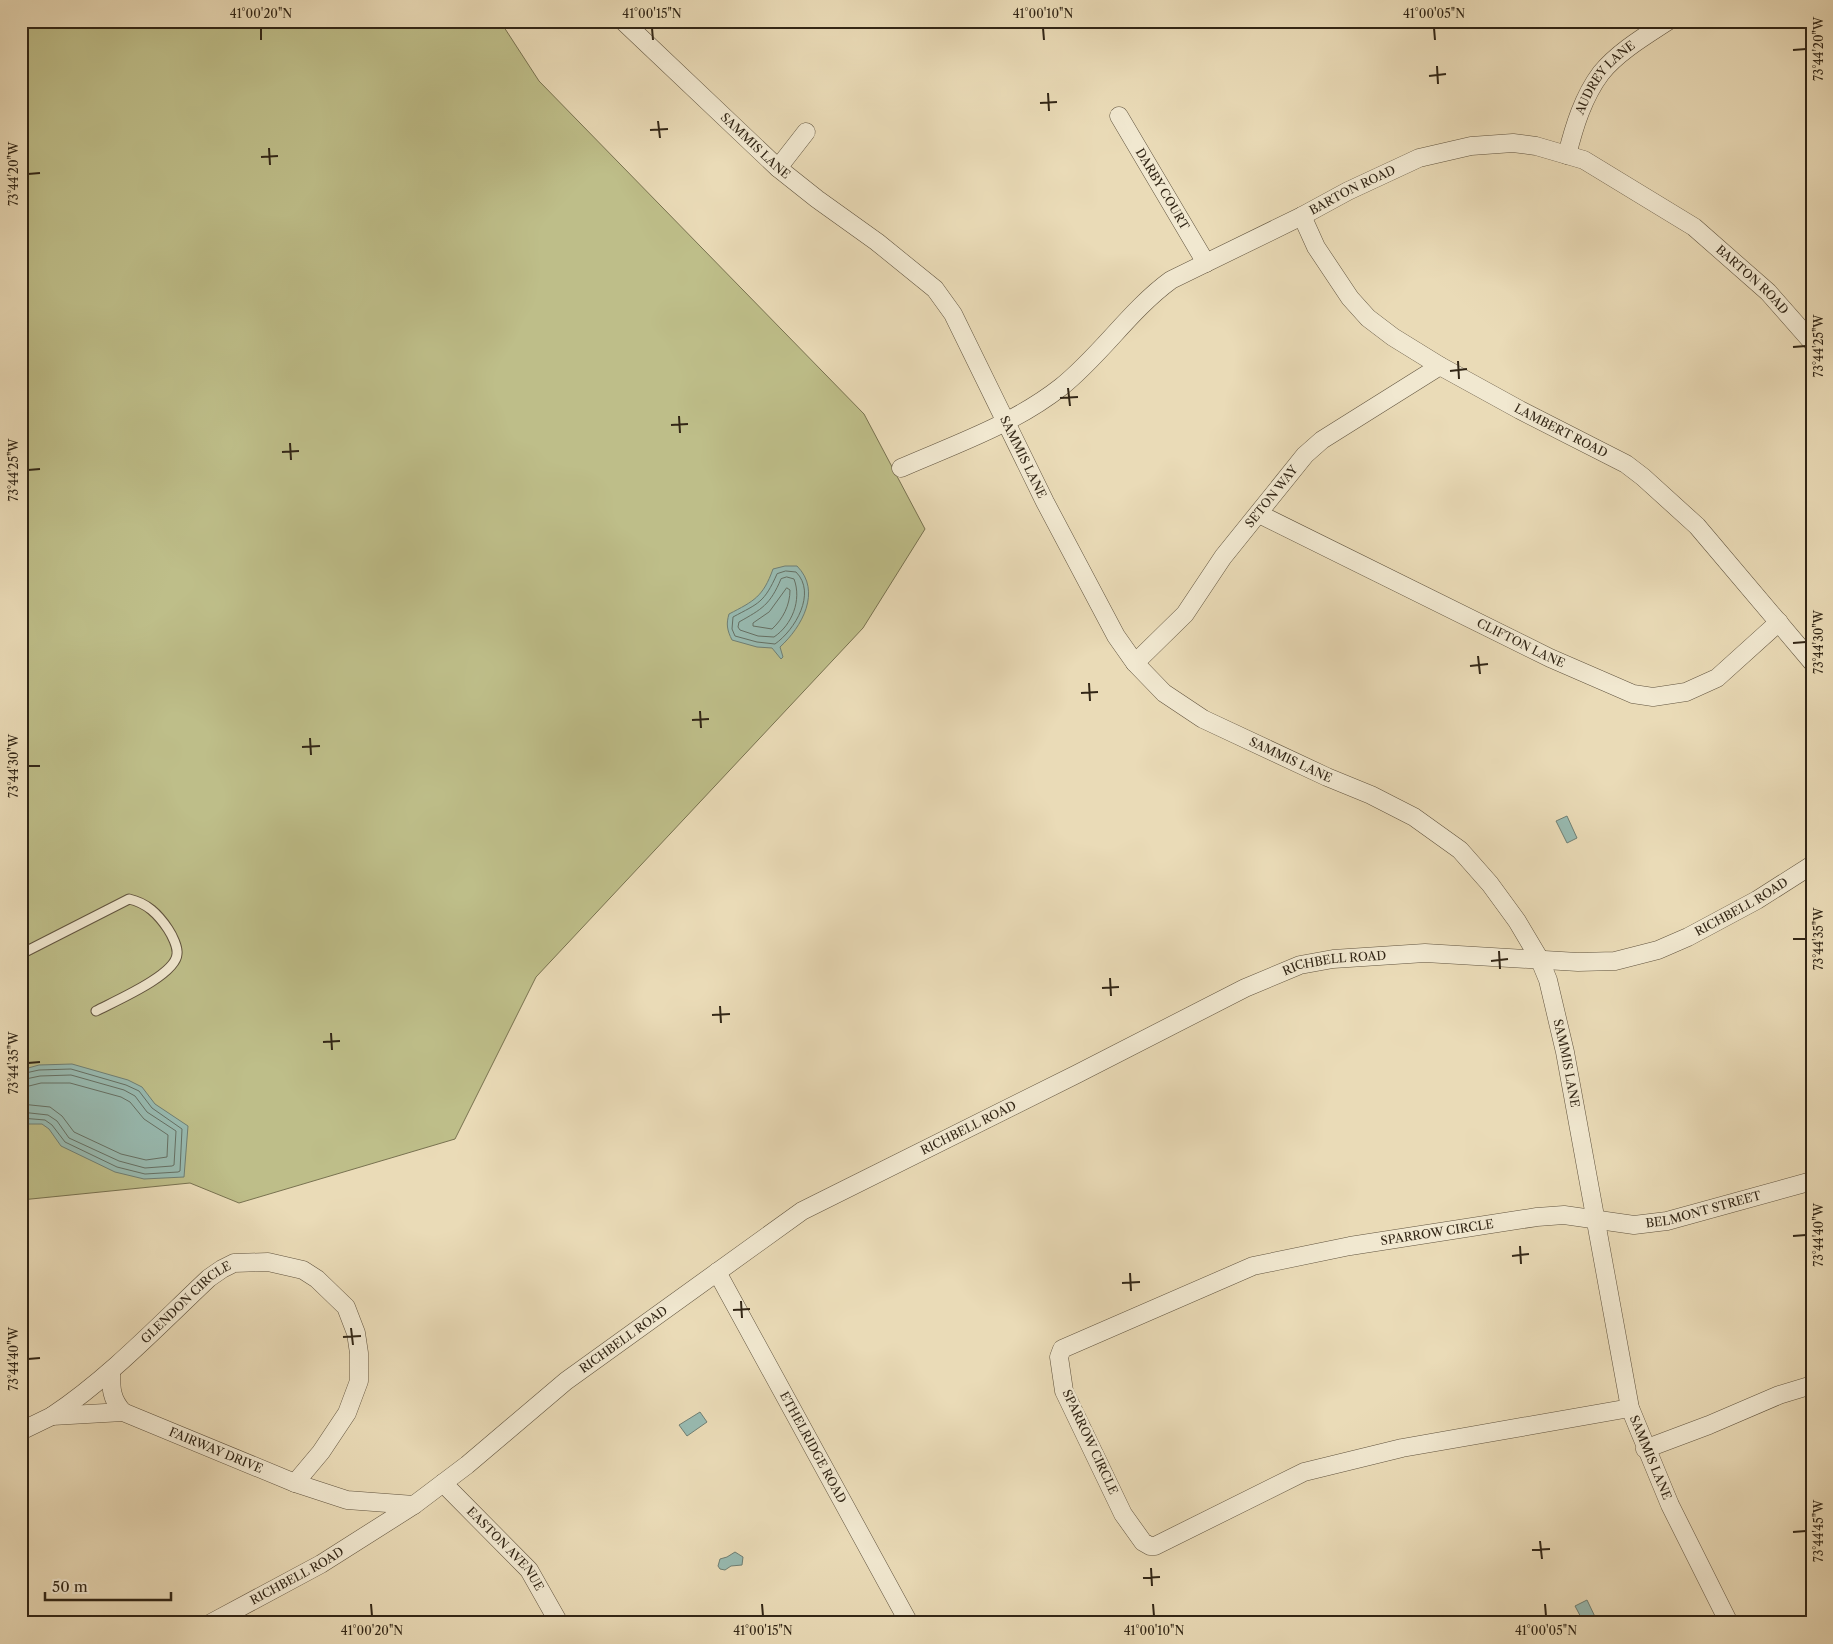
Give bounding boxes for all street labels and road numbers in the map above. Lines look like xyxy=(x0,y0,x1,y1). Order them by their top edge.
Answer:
street label: AUDREY LANE xyxy=(1571,37,1638,118)
street label: SAMMIS LANE xyxy=(718,109,793,182)
street label: DARBY COURT xyxy=(1133,145,1193,232)
street label: BARTON ROAD xyxy=(1306,162,1398,218)
street label: BARTON ROAD xyxy=(1713,242,1792,317)
street label: LAMBERT ROAD xyxy=(1512,400,1611,461)
street label: SAMMIS LANE xyxy=(997,413,1050,501)
street label: SETON WAY xyxy=(1242,462,1301,530)
street label: CLIFTON LANE xyxy=(1474,615,1567,671)
street label: SAMMIS LANE xyxy=(1247,734,1335,785)
street label: RICHBELL ROAD xyxy=(1692,874,1791,939)
street label: RICHBELL ROAD xyxy=(1280,948,1387,978)
street label: SAMMIS LANE xyxy=(1550,1017,1583,1109)
street label: RICHBELL ROAD xyxy=(918,1097,1019,1158)
street label: BELMONT STREET xyxy=(1645,1187,1763,1231)
street label: SPARROW CIRCLE xyxy=(1379,1216,1495,1248)
street label: GLENDON CIRCLE xyxy=(137,1258,233,1346)
street label: RICHBELL ROAD xyxy=(576,1302,670,1376)
street label: SPARROW CIRCLE xyxy=(1060,1387,1121,1497)
street label: ETHELRIDGE ROAD xyxy=(777,1389,850,1506)
street label: SAMMIS LANE xyxy=(1627,1413,1675,1502)
street label: FAIRWAY DRIVE xyxy=(167,1424,265,1476)
street label: EASTON AVENUE xyxy=(464,1504,547,1593)
street label: RICHBELL ROAD xyxy=(247,1543,347,1608)

